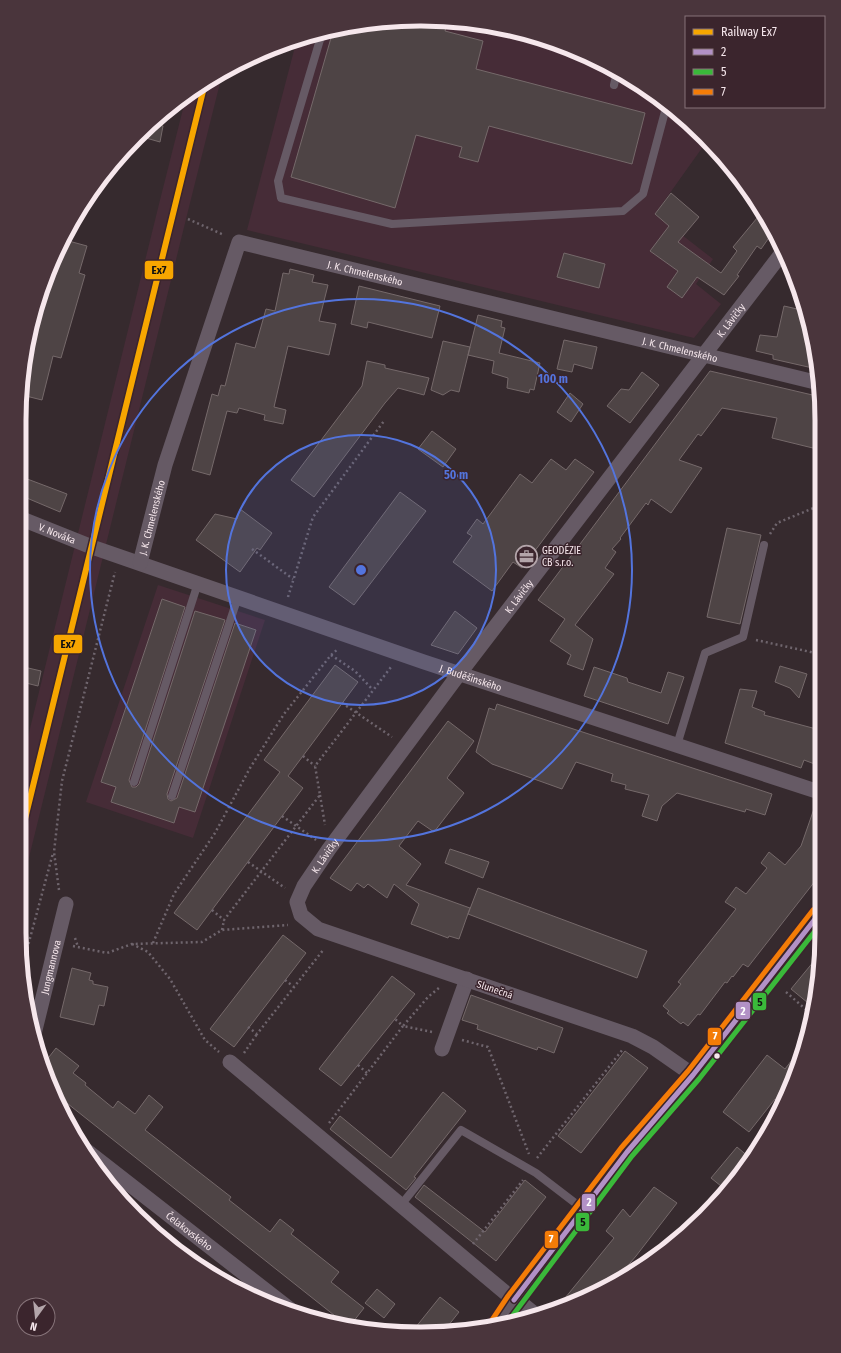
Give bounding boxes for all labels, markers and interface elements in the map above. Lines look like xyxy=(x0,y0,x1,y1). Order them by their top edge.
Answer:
legend xyxy=(685,16,825,108)
text: Railway Ex7 xyxy=(721,25,777,39)
text: 2 xyxy=(721,45,726,59)
text: 5 xyxy=(721,65,727,79)
text: 7 xyxy=(721,85,726,99)
street label: J. K. Chmelenského xyxy=(326,259,404,289)
line badge: Ex7 xyxy=(144,260,174,280)
text: Ex7 xyxy=(151,264,167,277)
street label: K. Lávičky xyxy=(715,301,748,340)
street label: J. K. Chmelenského xyxy=(641,335,719,365)
text: 100 m xyxy=(538,372,568,386)
text: 50 m xyxy=(444,468,468,482)
street label: J. K. Chmelenského xyxy=(137,479,168,557)
street label: V. Nováka xyxy=(37,521,77,547)
office icon: GEODÉZIE CB s.r.o. xyxy=(513,543,539,569)
place label: GEODÉZIE CB s.r.o. xyxy=(542,543,581,569)
centre of rings xyxy=(354,563,368,577)
street label: K. Lávičky xyxy=(503,577,536,616)
line badge: Ex7 xyxy=(53,634,83,654)
text: Ex7 xyxy=(60,638,76,651)
street label: J. Buděšínského xyxy=(438,663,503,694)
street label: K. Lávičky xyxy=(309,836,342,876)
street label: Jungmannova xyxy=(39,939,64,996)
street label: Slunečná xyxy=(475,978,514,1002)
line badge: 5 xyxy=(752,992,767,1011)
text: 5 xyxy=(757,996,763,1009)
line badge: 2 xyxy=(735,1001,751,1020)
text: 2 xyxy=(739,1005,746,1018)
line badge: 7 xyxy=(707,1027,722,1046)
text: 7 xyxy=(713,1030,718,1043)
unlabelled marker xyxy=(712,1051,722,1061)
line badge: 2 xyxy=(581,1193,596,1212)
text: 2 xyxy=(585,1196,592,1209)
street label: Čelakovského xyxy=(163,1208,215,1254)
line badge: 5 xyxy=(575,1212,590,1232)
text: 5 xyxy=(580,1216,586,1229)
line badge: 7 xyxy=(544,1230,559,1249)
text: 7 xyxy=(549,1233,554,1246)
north arrow xyxy=(16,1297,56,1337)
text: N xyxy=(29,1319,38,1333)

